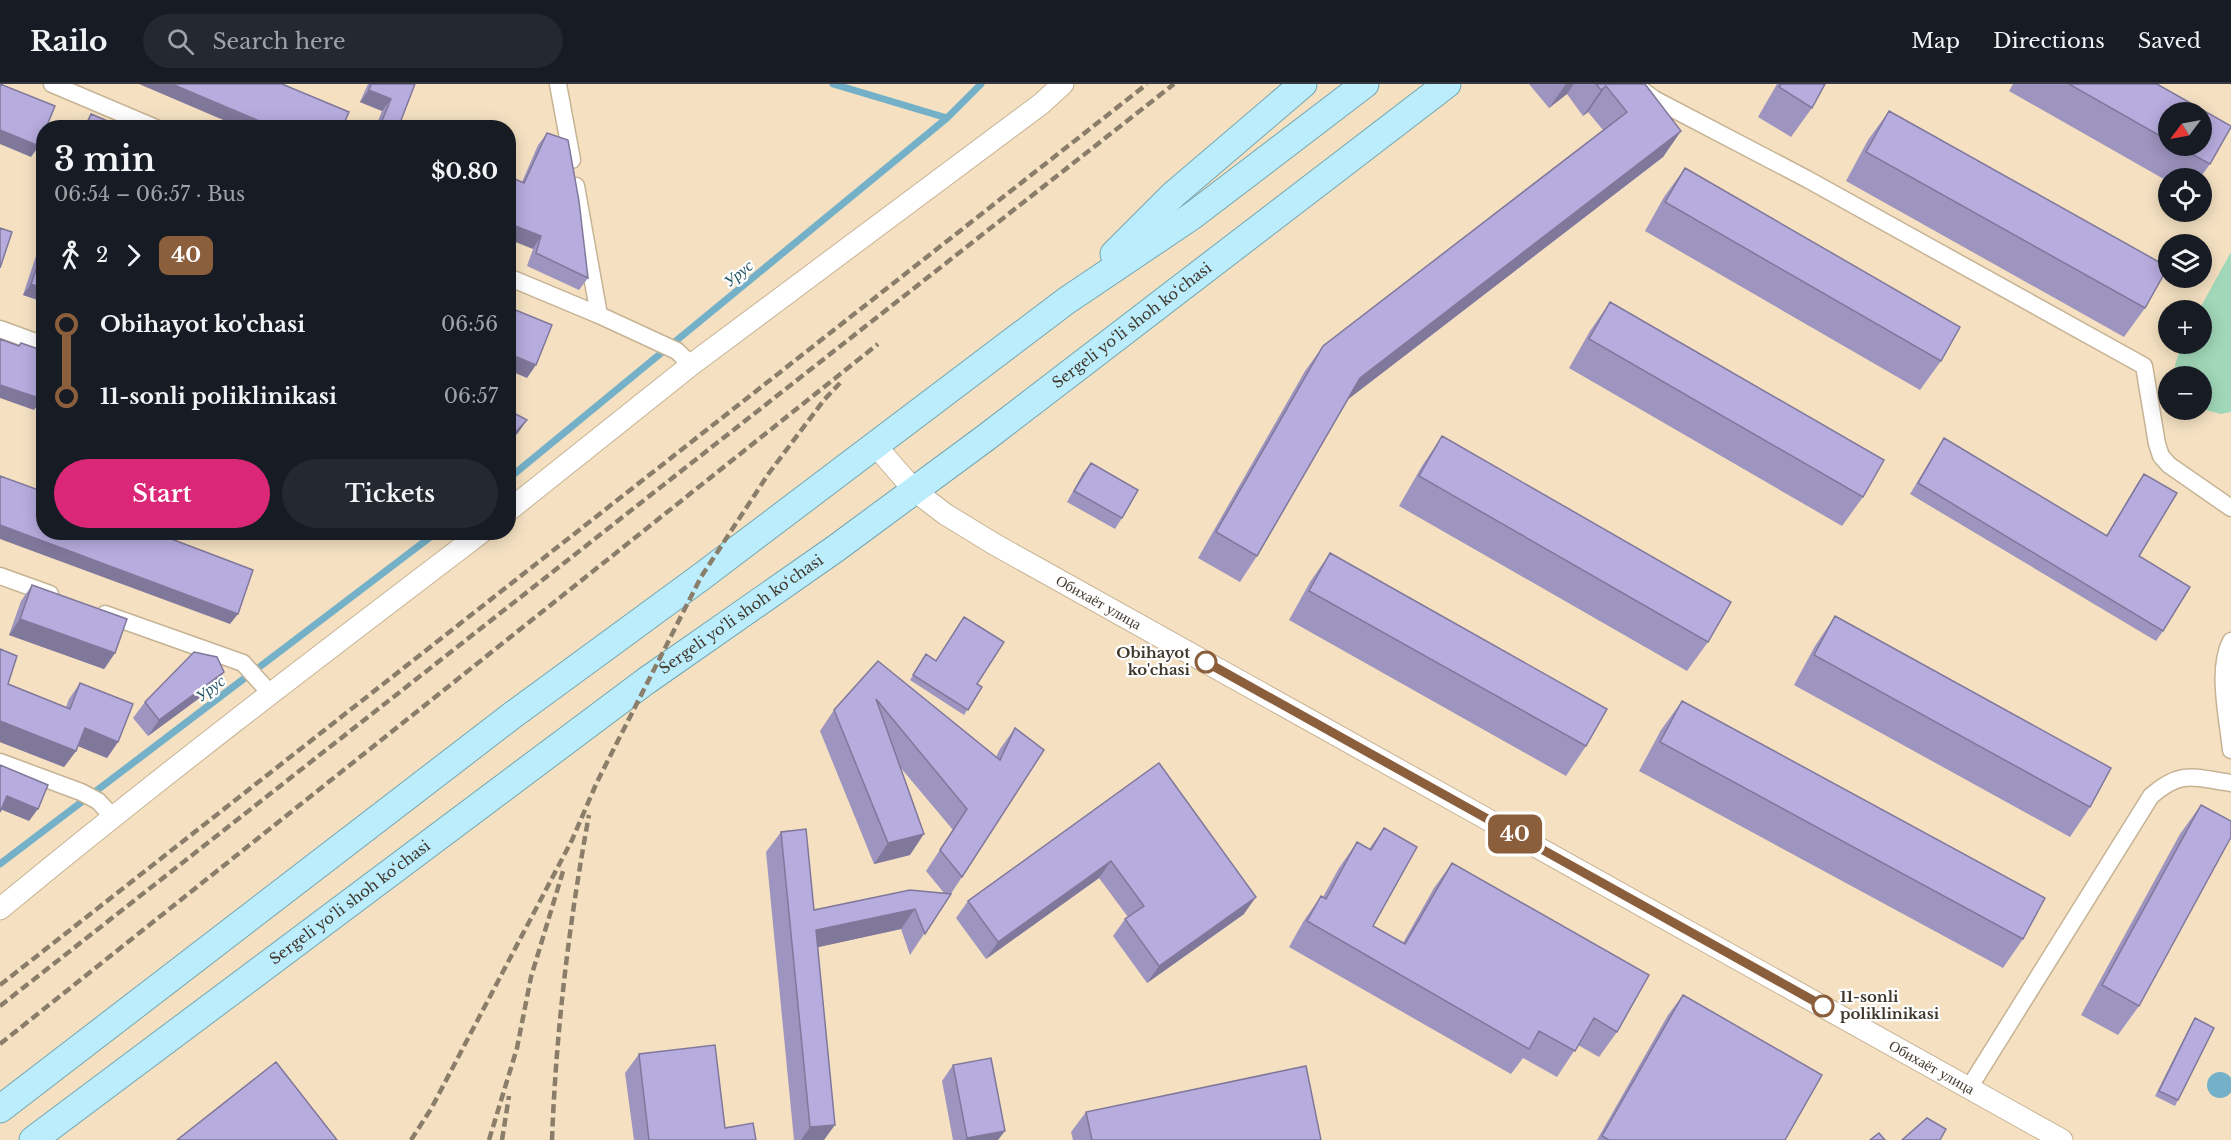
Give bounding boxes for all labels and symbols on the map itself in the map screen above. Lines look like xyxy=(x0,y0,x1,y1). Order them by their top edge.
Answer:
north arrow xyxy=(2158,102,2212,156)
water label: Урус xyxy=(719,255,757,291)
street label: Sergeli yo‘li shoh ko‘chasi xyxy=(1048,258,1215,392)
street label: Sergeli yo‘li shoh ko‘chasi xyxy=(655,550,827,678)
street label: Обихаёт улица xyxy=(1053,570,1145,634)
place label: Obihayot ko'chasi xyxy=(1116,643,1191,679)
marker: Obihayot ko'chasi xyxy=(1195,651,1217,673)
water label: Урус xyxy=(191,670,229,706)
line badge: 40 xyxy=(1488,814,1542,854)
street label: Sergeli yo‘li shoh ko‘chasi xyxy=(266,836,434,969)
place label: 11-sonli poliklinikasi xyxy=(1840,987,1940,1023)
marker: 11-sonli poliklinikasi xyxy=(1812,995,1834,1017)
street label: Обихаёт улица xyxy=(1886,1035,1978,1098)

